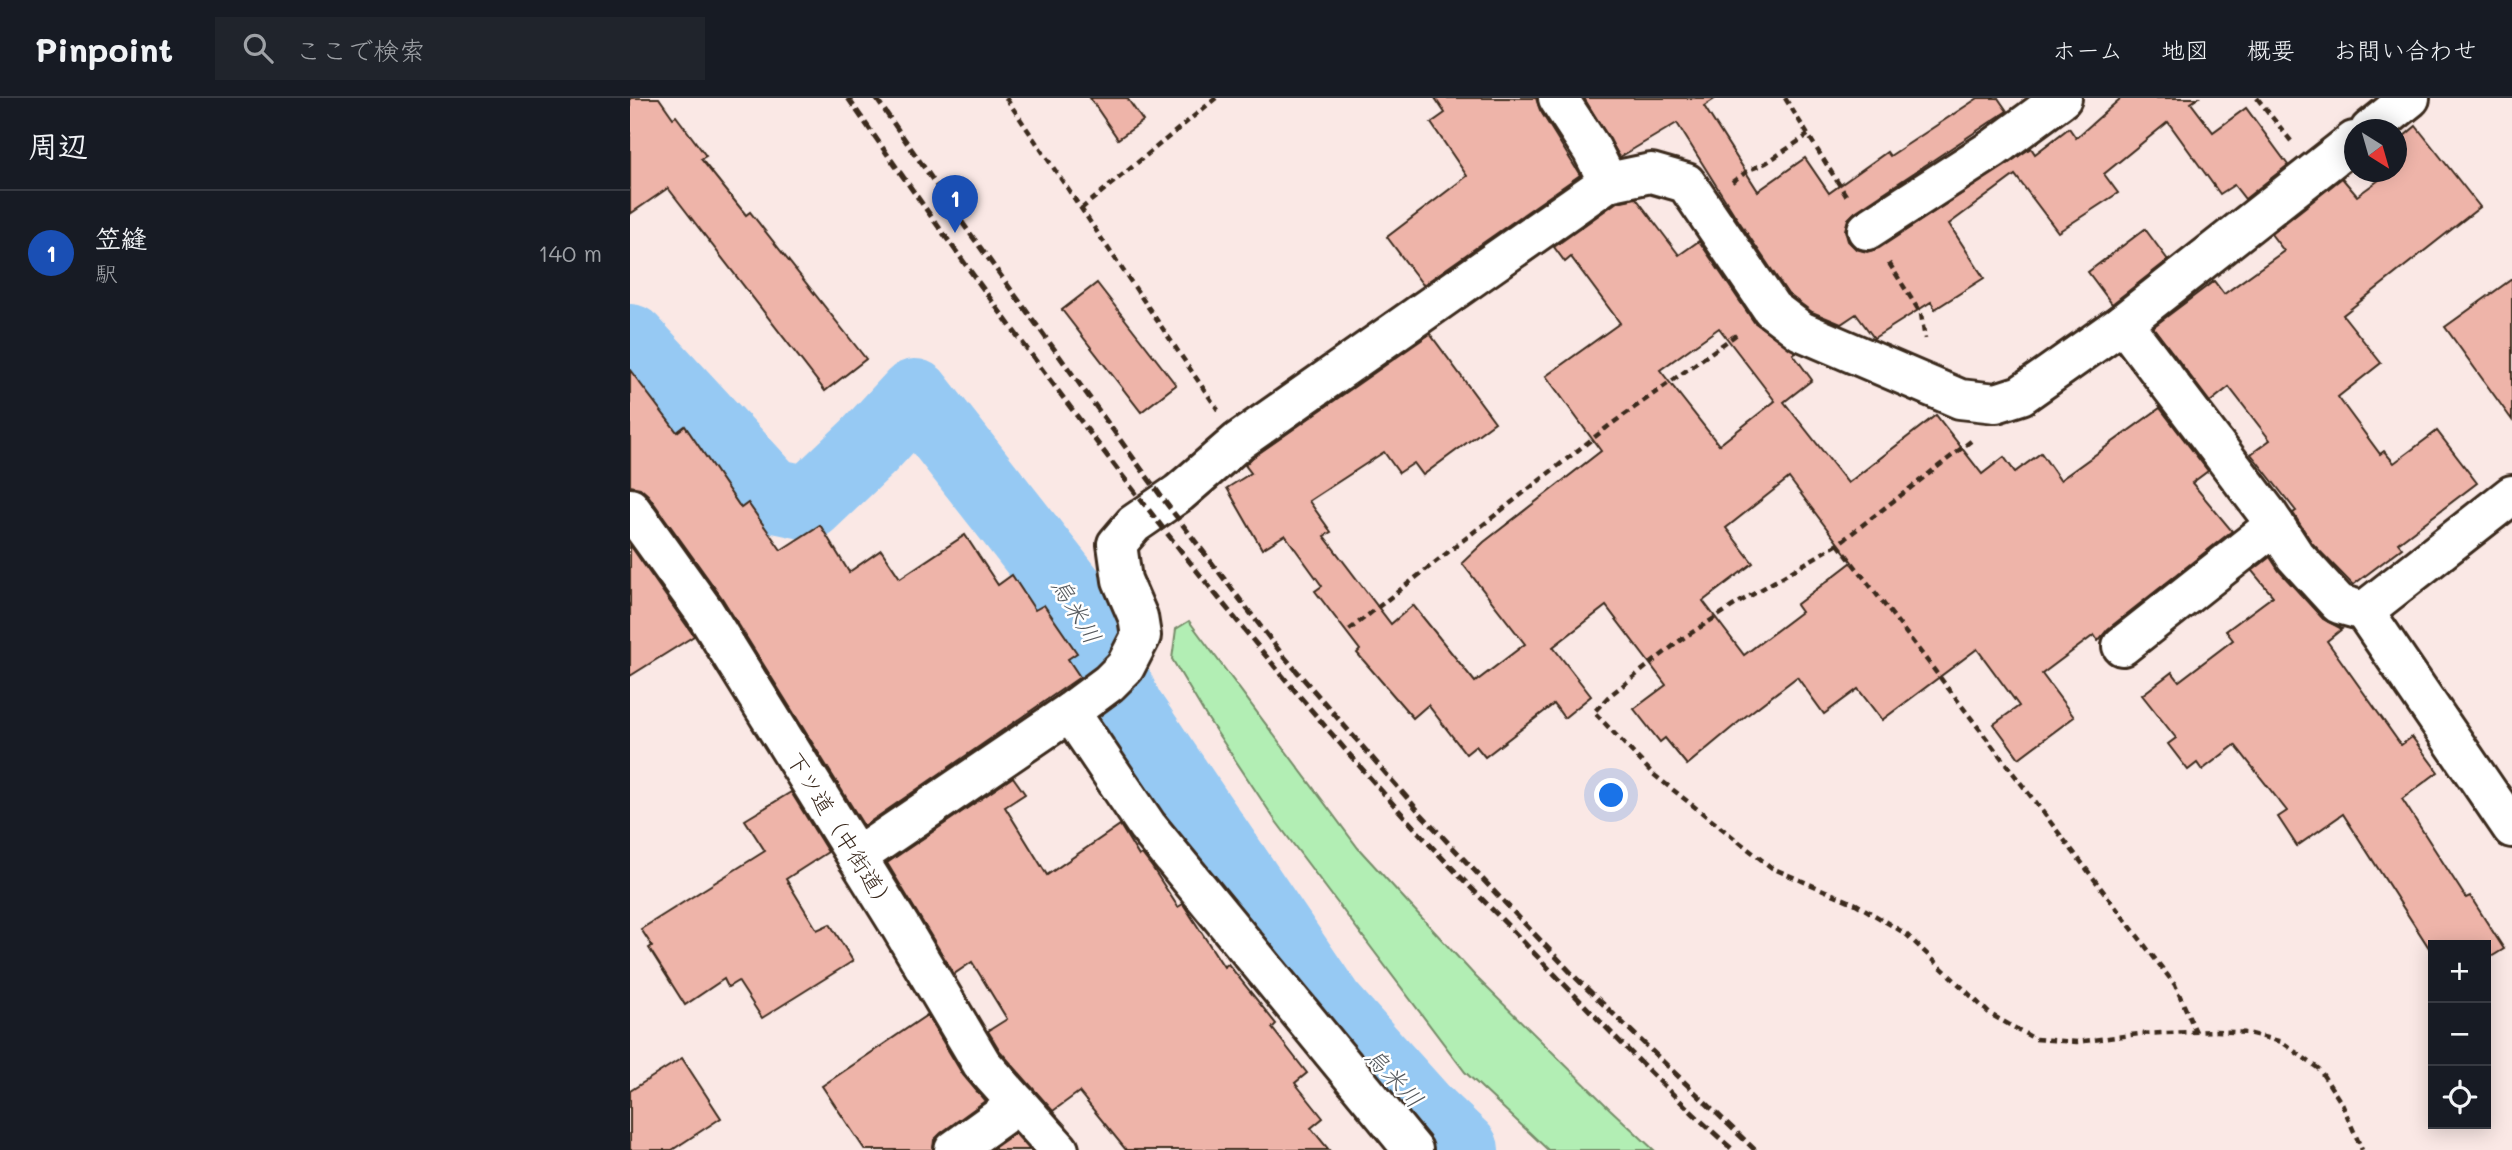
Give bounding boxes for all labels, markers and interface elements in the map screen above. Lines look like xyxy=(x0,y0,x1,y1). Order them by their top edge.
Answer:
search box xyxy=(215,17,705,80)
text: Pinpoint xyxy=(35,27,173,70)
icon: search xyxy=(239,29,277,67)
text: ここで検索 xyxy=(295,33,425,67)
text: ホーム xyxy=(2052,34,2123,65)
text: 地図 xyxy=(2161,34,2209,65)
text: 概要 xyxy=(2247,34,2295,65)
text: お問い合わせ xyxy=(2333,34,2477,65)
north arrow xyxy=(2344,119,2407,182)
text: 周辺 xyxy=(28,125,88,165)
pin: 1 xyxy=(932,175,978,233)
text: 笠縫 xyxy=(95,221,147,255)
text: 1 xyxy=(46,238,56,268)
text: 140 m xyxy=(538,238,602,268)
text: 駅 xyxy=(95,258,118,288)
water label: 烏米川 xyxy=(1045,571,1109,649)
street label: 下ツ道（中街道） xyxy=(780,746,903,917)
your location xyxy=(1594,778,1628,812)
map controls xyxy=(2428,940,2491,1129)
button: + xyxy=(2428,940,2491,1003)
button: − xyxy=(2428,1003,2491,1066)
water label: 烏米川 xyxy=(1359,1040,1431,1114)
button: locate xyxy=(2428,1066,2491,1129)

